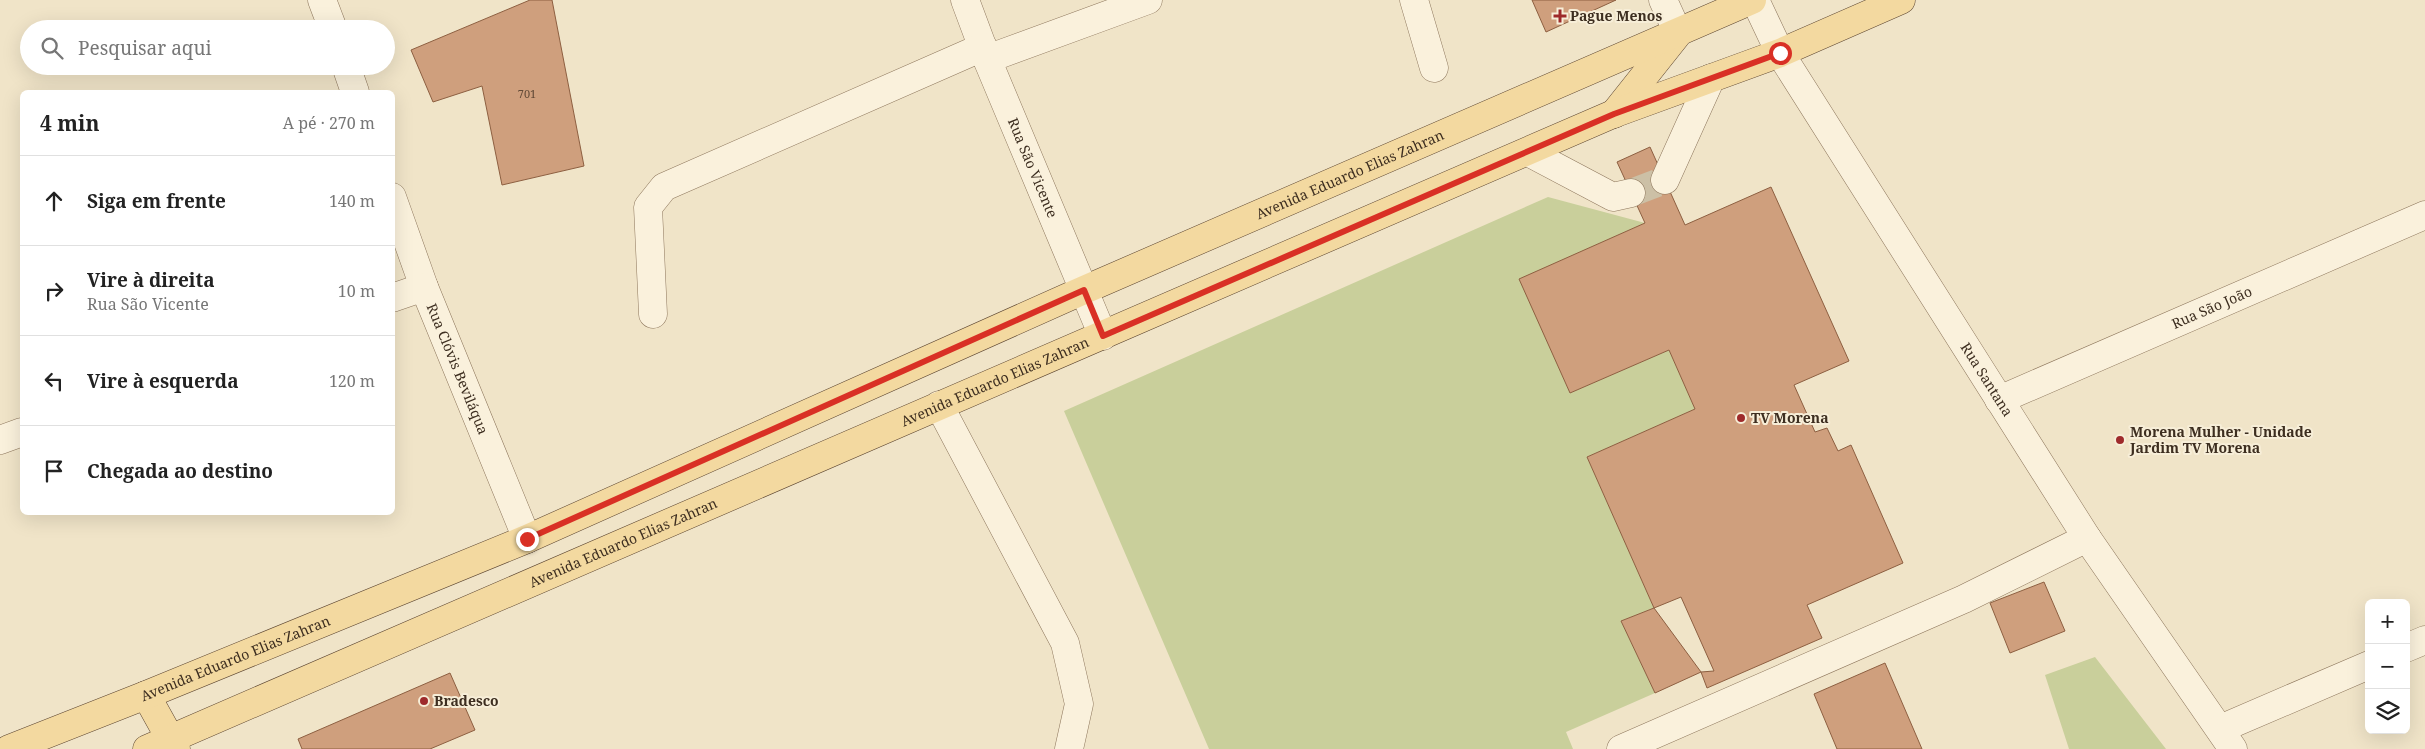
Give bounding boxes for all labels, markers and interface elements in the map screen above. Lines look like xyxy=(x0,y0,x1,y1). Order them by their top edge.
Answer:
place label: Pague Menos xyxy=(1570,6,1662,25)
marker: Pague Menos xyxy=(1554,10,1566,22)
search box xyxy=(20,20,395,75)
icon: search xyxy=(38,34,66,62)
text: Pesquisar aqui xyxy=(78,35,212,61)
route start xyxy=(1769,42,1792,65)
house number: 701 xyxy=(518,86,536,101)
text: 4 min xyxy=(40,109,99,137)
text: A pé · 270 m xyxy=(283,112,375,134)
street label: Rua São Vicente xyxy=(1004,115,1062,221)
street label: Avenida Eduardo Elias Zahran xyxy=(1253,125,1447,223)
icon: ahead xyxy=(40,187,68,215)
text: Siga em frente xyxy=(87,188,226,214)
text: 140 m xyxy=(329,190,375,212)
text: Vire à direita xyxy=(87,267,215,293)
icon: right xyxy=(40,277,68,305)
text: 10 m xyxy=(338,280,375,302)
street label: Rua São João xyxy=(2168,281,2255,333)
text: Rua São Vicente xyxy=(87,293,209,315)
street label: Rua Clóvis Beviláqua xyxy=(423,300,493,437)
street label: Avenida Eduardo Elias Zahran xyxy=(898,332,1092,430)
street label: Rua Santana xyxy=(1957,339,2018,420)
icon: left xyxy=(40,367,68,395)
text: Vire à esquerda xyxy=(87,368,239,394)
text: 120 m xyxy=(329,370,375,392)
place label: TV Morena xyxy=(1751,408,1829,427)
marker: TV Morena xyxy=(1735,412,1747,424)
place label: Morena Mulher - Unidade Jardim TV Morena xyxy=(2129,422,2312,457)
marker: Morena Mulher - Unidade Jardim TV Morena xyxy=(2114,434,2126,446)
icon: arrive xyxy=(40,457,68,485)
text: Chegada ao destino xyxy=(87,458,273,484)
street label: Avenida Eduardo Elias Zahran xyxy=(526,493,720,591)
route end xyxy=(516,528,539,551)
map controls xyxy=(2365,599,2410,734)
button: + xyxy=(2365,599,2410,644)
street label: Avenida Eduardo Elias Zahran xyxy=(138,611,333,705)
button: − xyxy=(2365,644,2410,689)
button: layers xyxy=(2365,689,2410,734)
place label: Bradesco xyxy=(434,691,499,710)
marker: Bradesco xyxy=(418,695,430,707)

